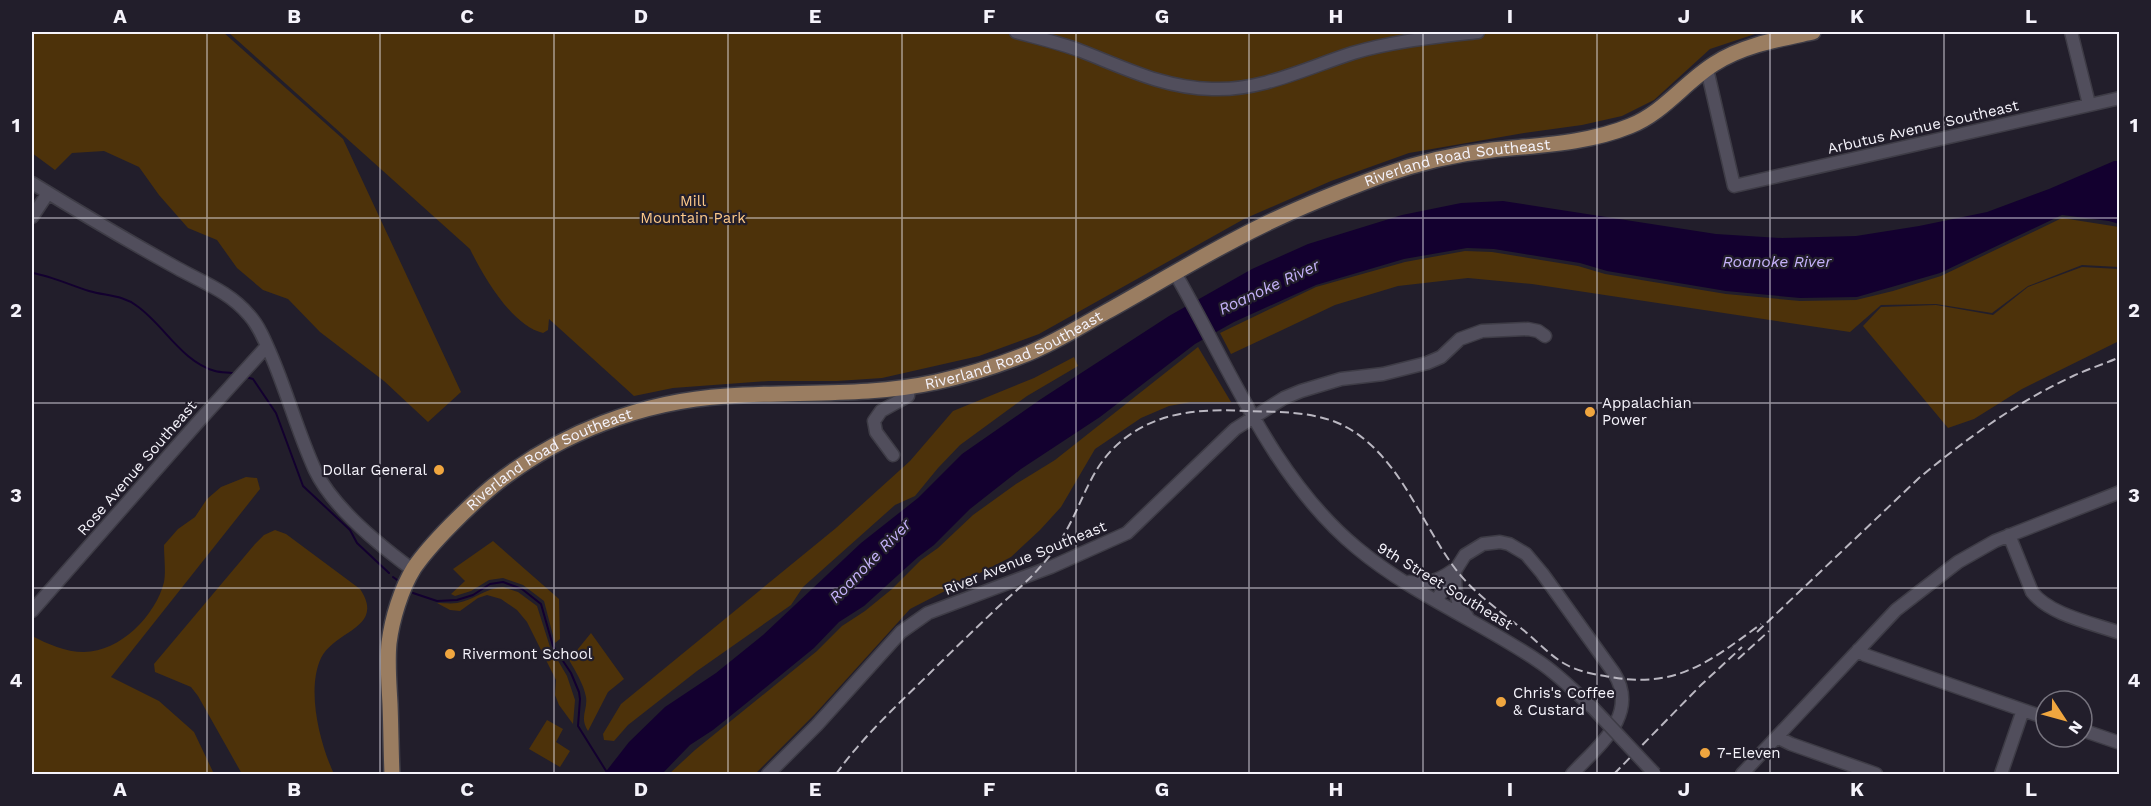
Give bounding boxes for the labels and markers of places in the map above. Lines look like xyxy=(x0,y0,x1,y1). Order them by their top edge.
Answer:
place label: Appalachian Power xyxy=(1602,394,1692,429)
marker: Appalachian Power xyxy=(1583,405,1597,419)
place label: Dollar General xyxy=(322,461,427,479)
marker: Dollar General xyxy=(432,463,446,477)
place label: Rivermont School xyxy=(462,645,593,663)
marker: Rivermont School xyxy=(443,647,457,661)
place label: Chris's Coffee & Custard xyxy=(1513,684,1615,719)
marker: Chris's Coffee & Custard xyxy=(1494,695,1508,709)
place label: 7-Eleven xyxy=(1717,744,1781,762)
marker: 7-Eleven xyxy=(1698,746,1712,760)

